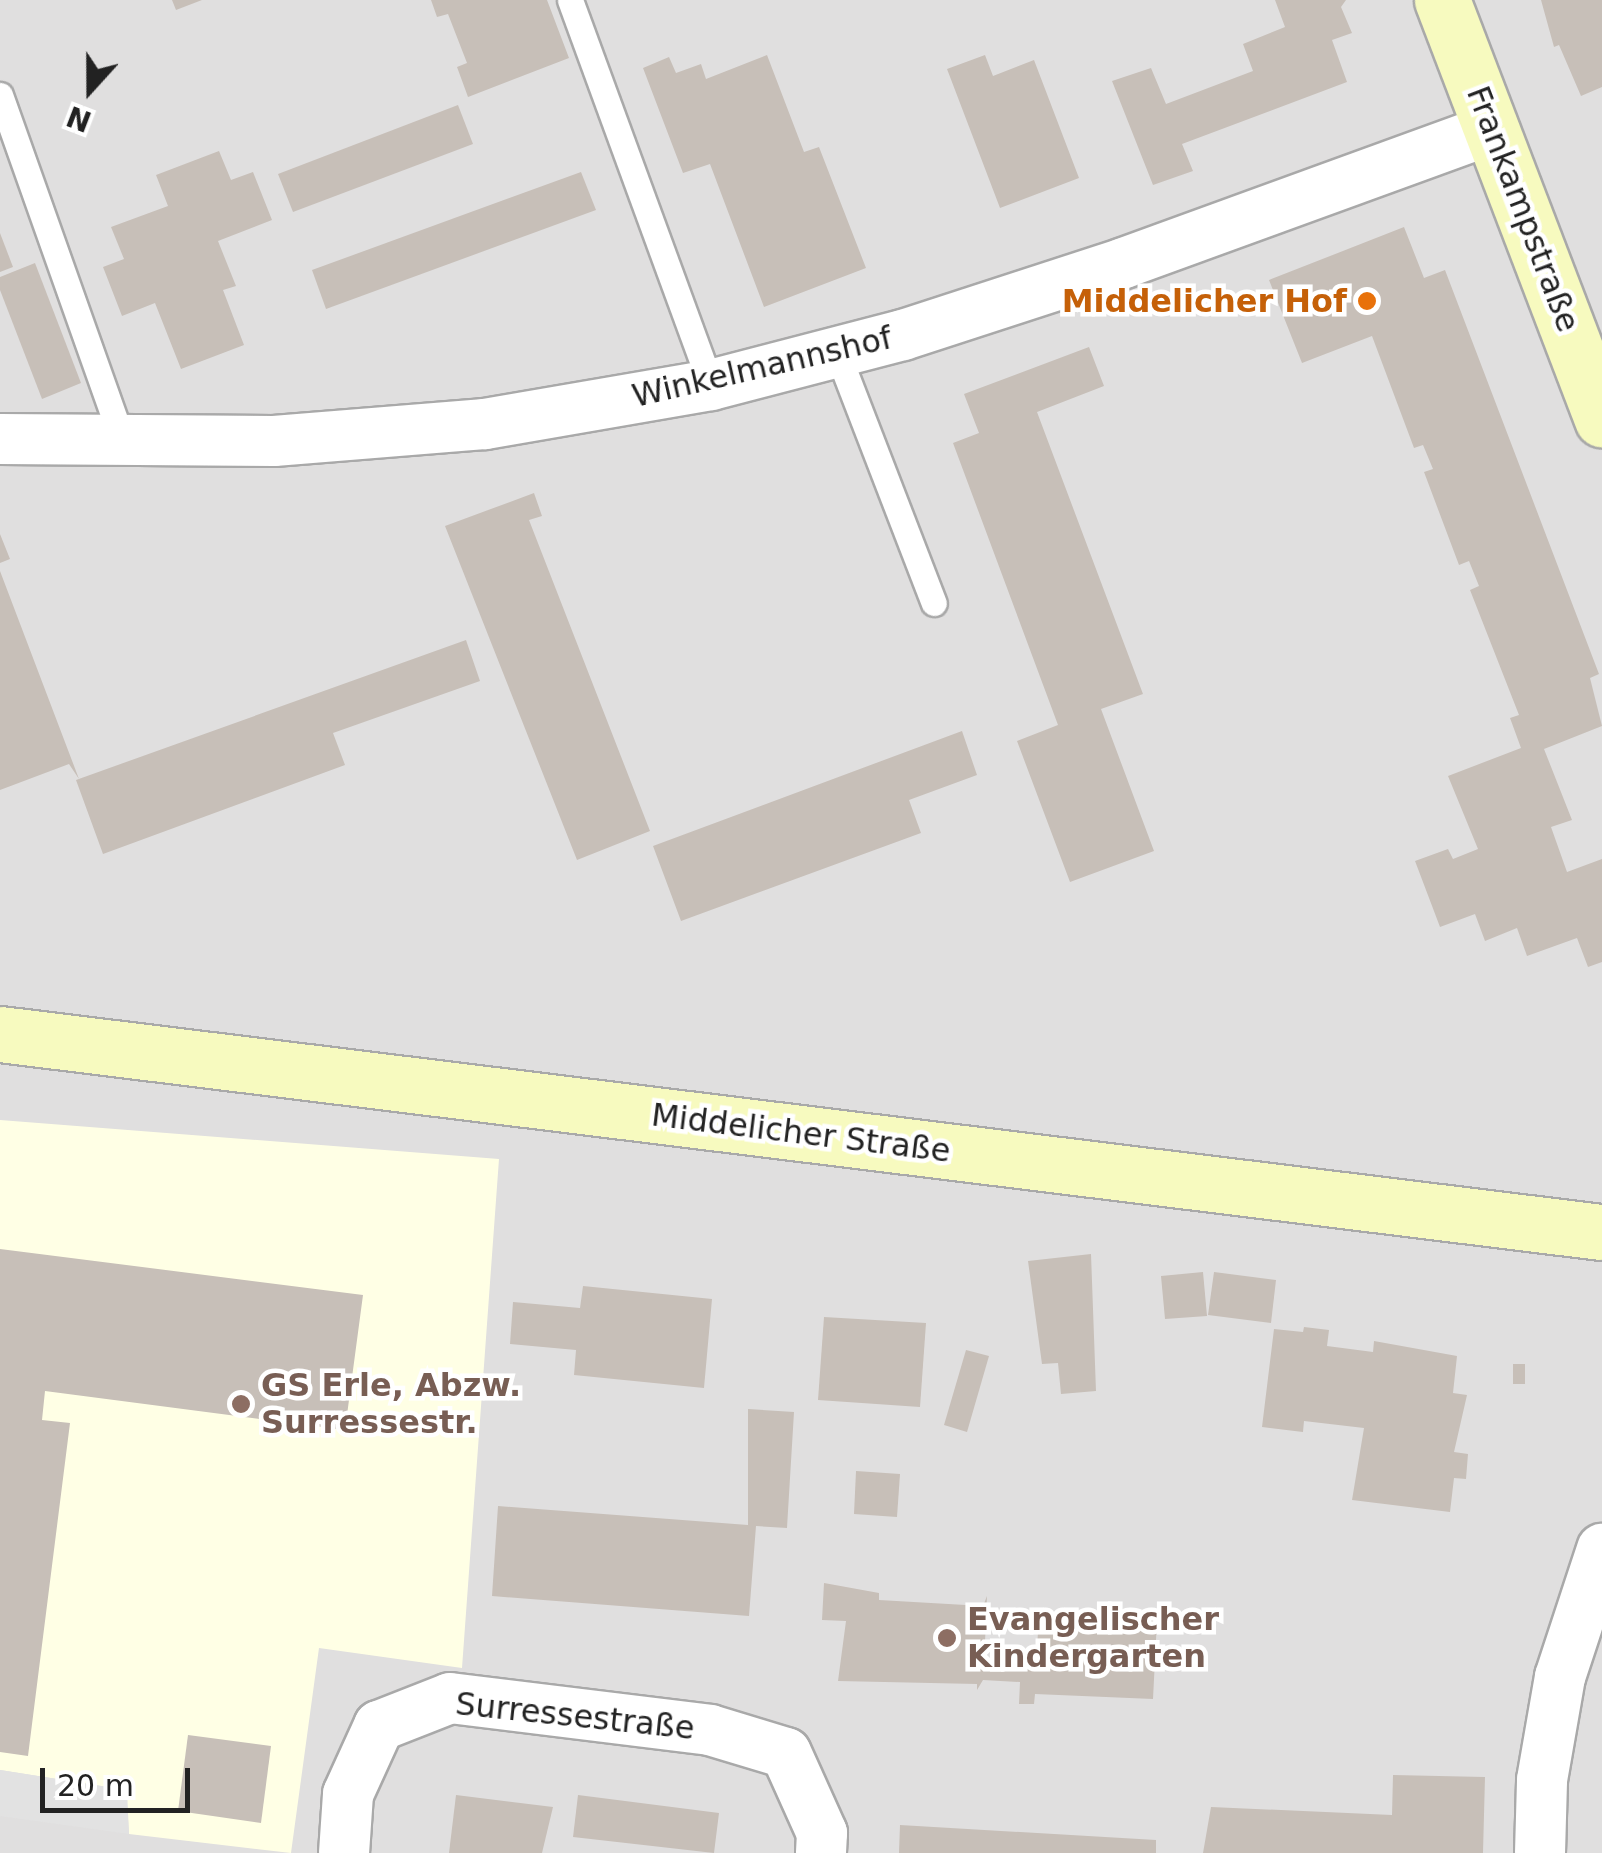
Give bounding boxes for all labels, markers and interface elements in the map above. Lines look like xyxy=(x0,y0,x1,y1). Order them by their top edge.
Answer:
north arrow xyxy=(40,40,140,140)
street label: Frankampstraße xyxy=(1458,81,1588,337)
text: N xyxy=(62,99,96,138)
place label: Middelicher Hof xyxy=(1062,282,1347,320)
marker: Middelicher Hof xyxy=(1356,290,1378,312)
street label: Winkelmannshof xyxy=(628,318,896,416)
street label: Middelicher Straße xyxy=(649,1096,953,1170)
place label: GS Erle, Abzw. Surressestr. xyxy=(261,1367,521,1442)
marker: GS Erle, Abzw. Surressestr. xyxy=(230,1393,252,1415)
place label: Evangelischer Kindergarten xyxy=(967,1601,1219,1676)
marker: Evangelischer Kindergarten xyxy=(936,1627,958,1649)
street label: Surressestraße xyxy=(454,1684,696,1748)
scale bar xyxy=(45,1748,195,1810)
text: 20 m xyxy=(57,1768,134,1803)

